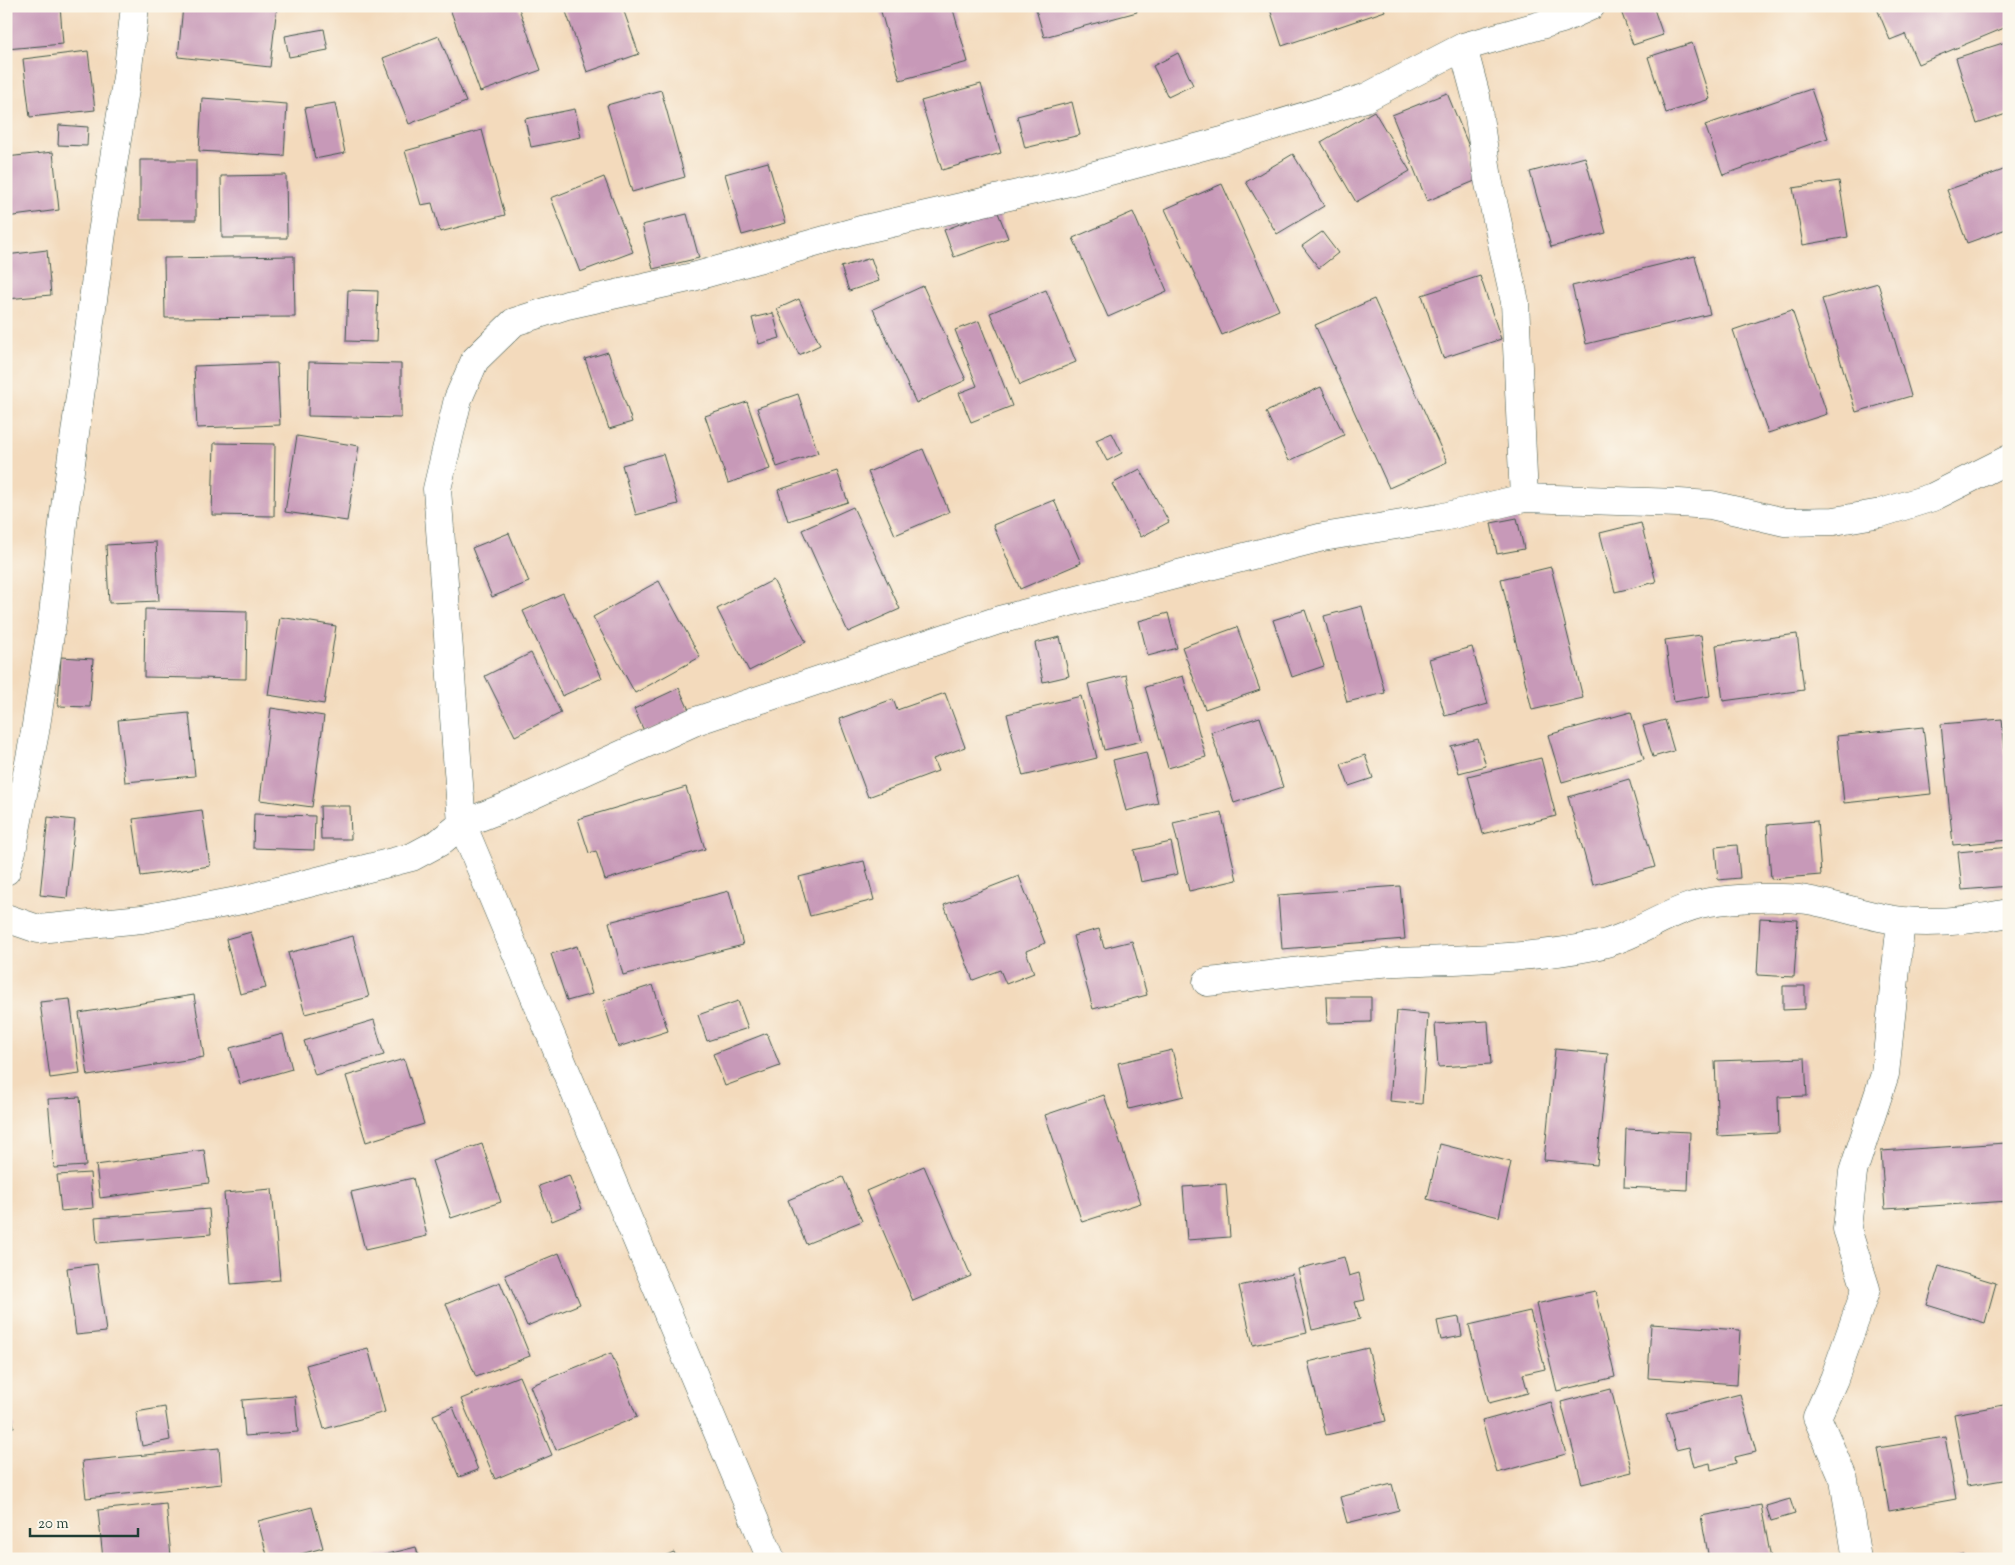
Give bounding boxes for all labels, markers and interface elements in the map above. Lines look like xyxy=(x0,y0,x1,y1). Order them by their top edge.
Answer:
scale bar xyxy=(30,1505,138,1537)
text: 20 m xyxy=(38,1514,69,1535)

